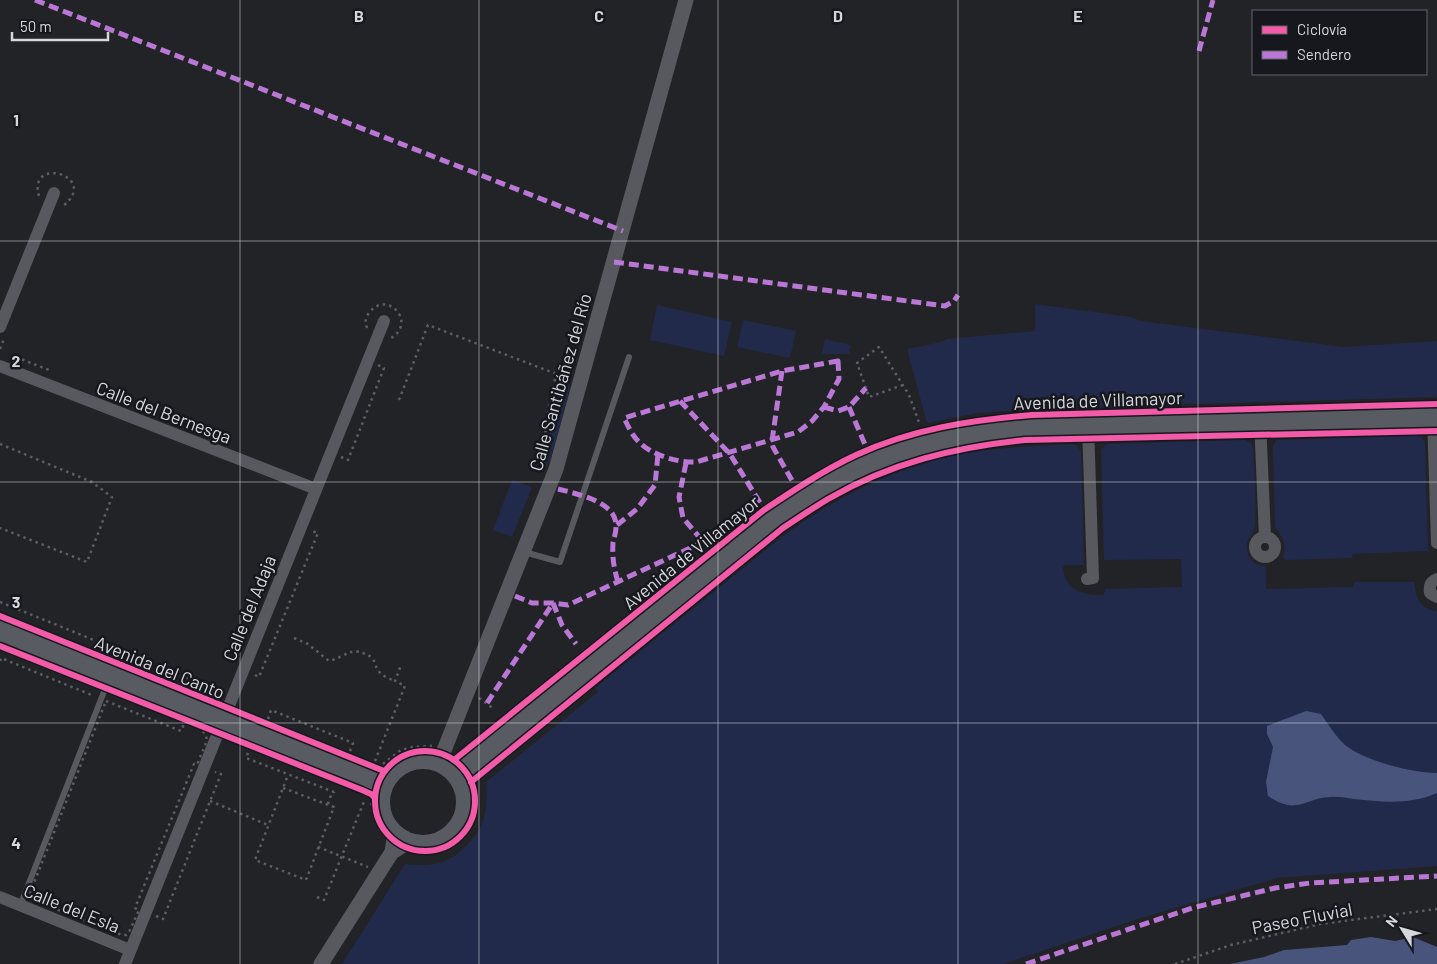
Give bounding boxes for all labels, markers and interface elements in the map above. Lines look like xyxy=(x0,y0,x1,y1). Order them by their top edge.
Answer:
text: B xyxy=(354,6,364,25)
text: C xyxy=(594,6,604,25)
text: D xyxy=(833,6,843,25)
text: E xyxy=(1073,6,1083,25)
scale bar xyxy=(12,10,109,42)
legend xyxy=(1252,10,1427,75)
text: 50 m xyxy=(20,17,52,35)
text: Ciclovía xyxy=(1297,20,1347,38)
text: Sendero xyxy=(1297,45,1351,63)
text: 1 xyxy=(13,110,19,129)
street label: Calle Santibáñez del Río xyxy=(524,291,596,473)
text: 2 xyxy=(12,351,21,370)
street label: Calle del Bernesga xyxy=(94,376,234,448)
street label: Avenida de Villamayor xyxy=(1013,386,1183,414)
street label: Avenida de Villamayor xyxy=(618,490,764,614)
street label: Calle del Adaja xyxy=(218,552,280,664)
text: 3 xyxy=(12,592,20,611)
street label: Avenida del Canto xyxy=(92,631,228,703)
text: 4 xyxy=(11,833,21,852)
street label: Calle del Esla xyxy=(21,879,123,937)
street label: Paseo Fluvial xyxy=(1250,897,1354,939)
north arrow xyxy=(1377,904,1427,954)
text: N xyxy=(1382,912,1401,930)

